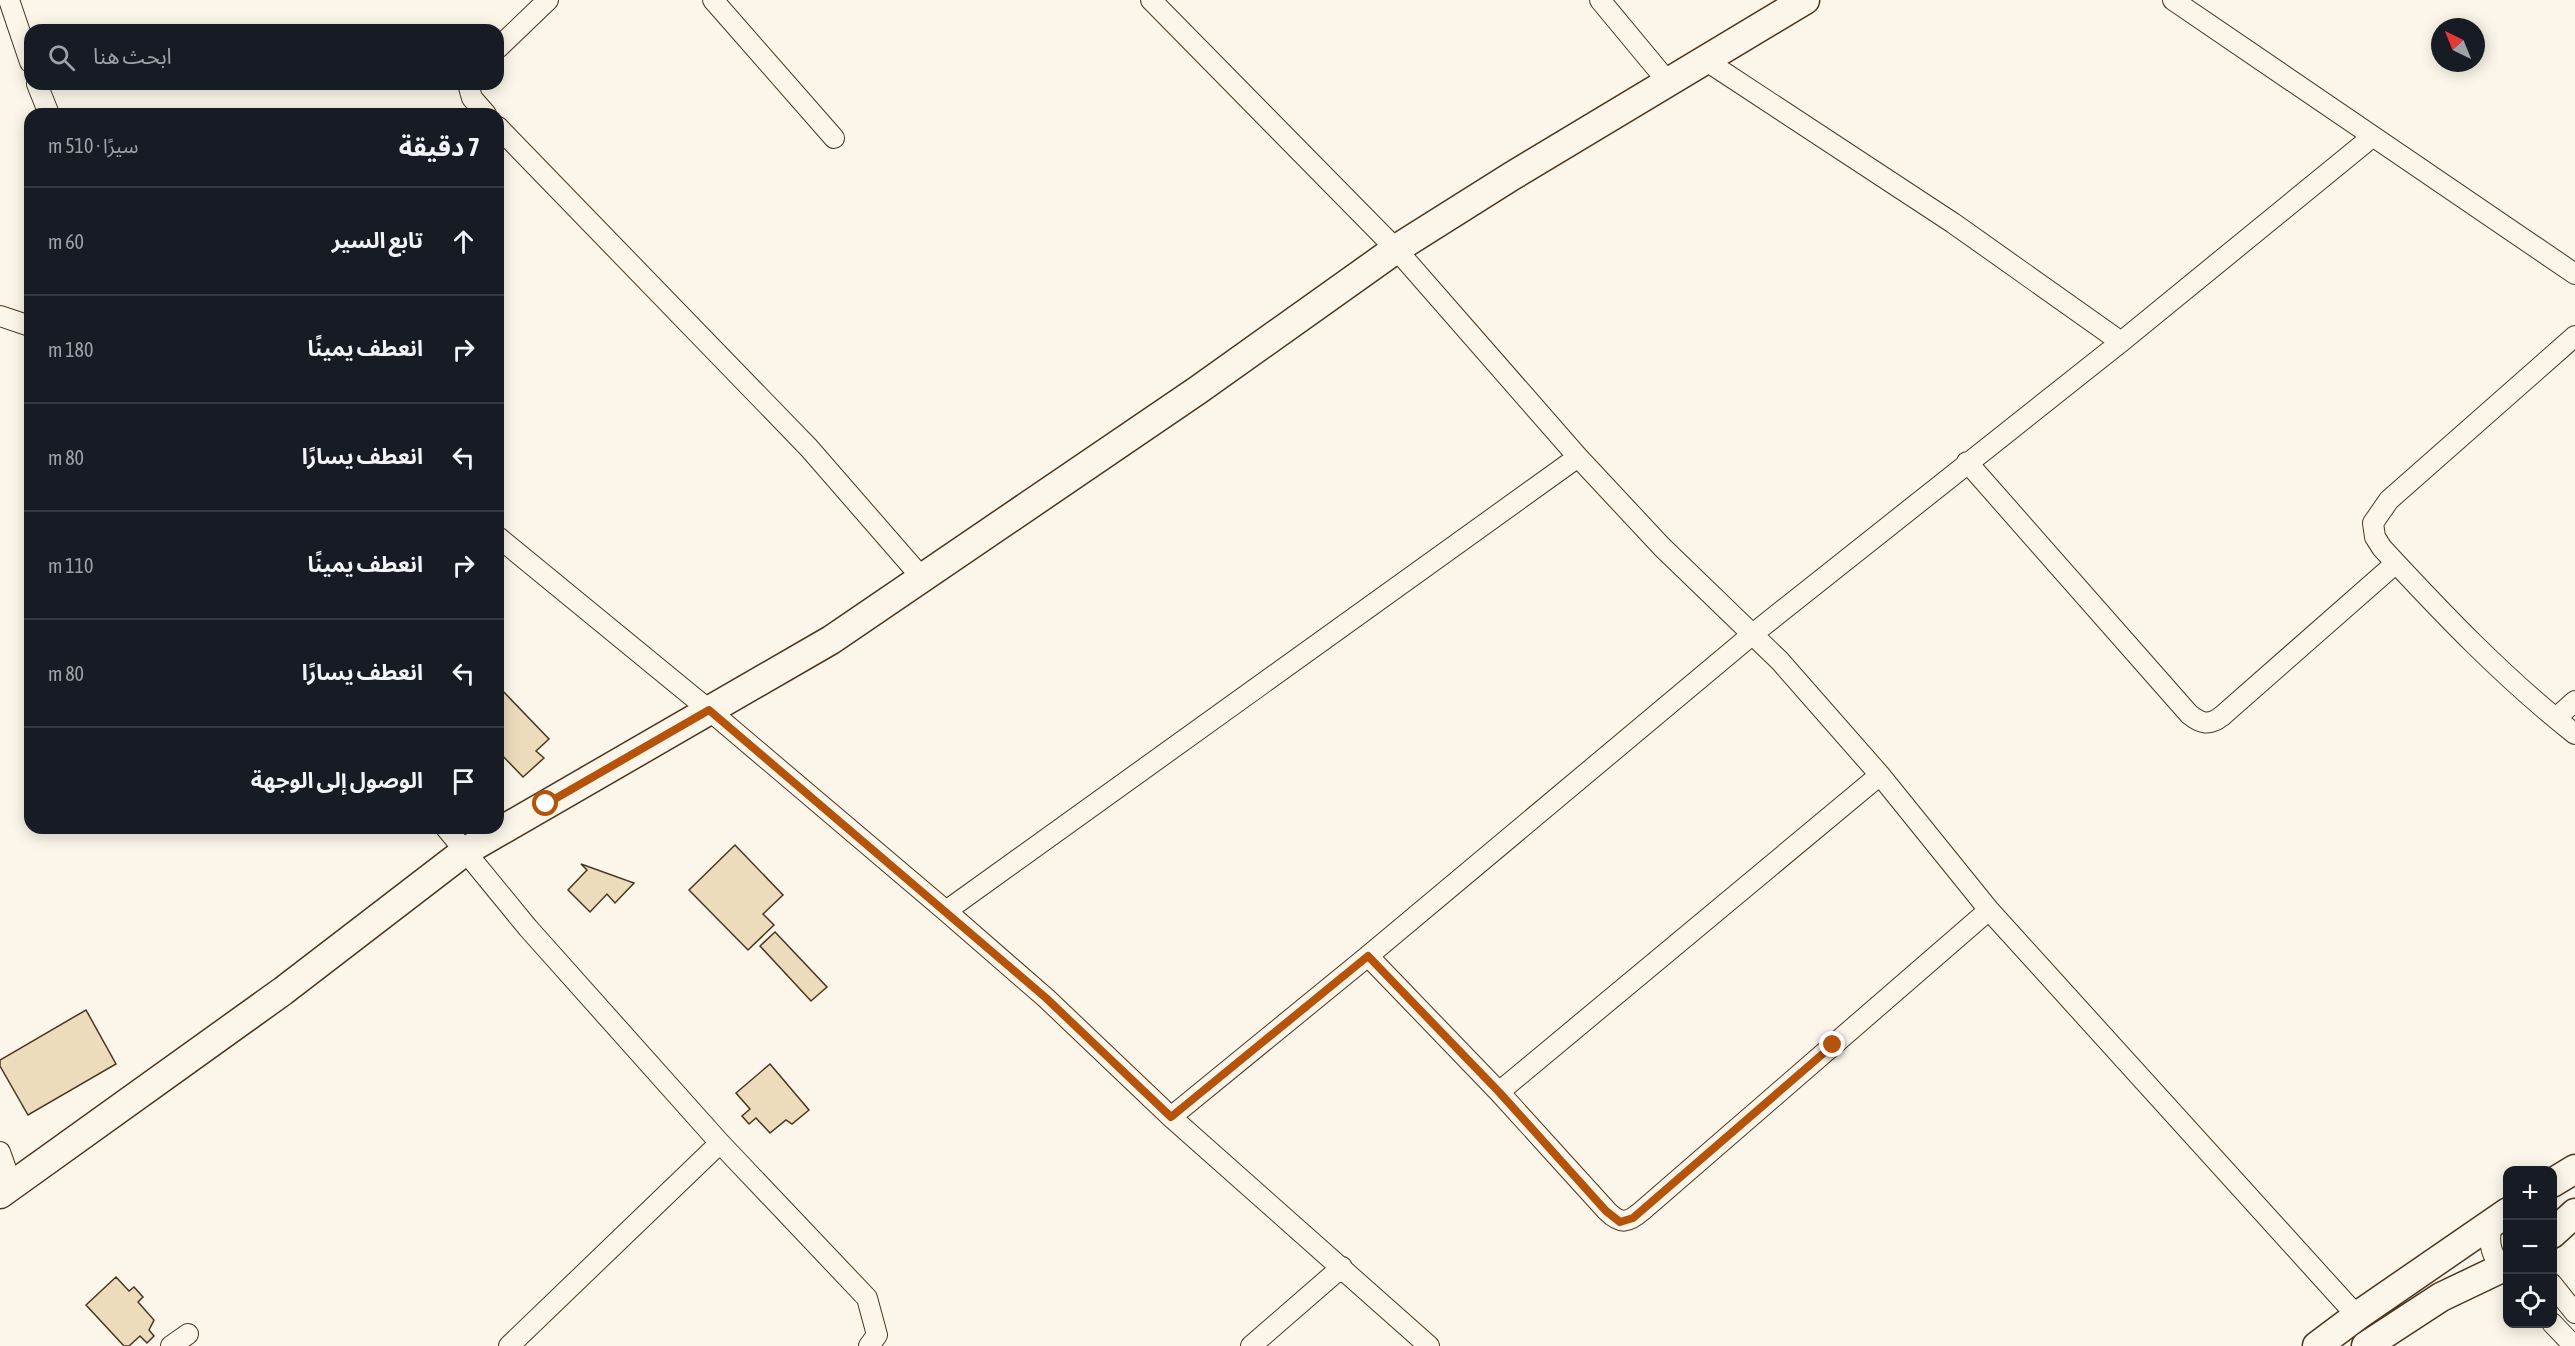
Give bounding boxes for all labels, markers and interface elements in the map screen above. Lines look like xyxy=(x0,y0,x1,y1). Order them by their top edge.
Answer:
north arrow xyxy=(2431,18,2485,72)
search box xyxy=(24,24,504,90)
icon: search xyxy=(45,41,78,74)
text: ابحث هنا xyxy=(93,43,172,69)
text: 7 دقيقة xyxy=(399,132,480,162)
text: سيرًا · 510 m xyxy=(48,134,138,157)
icon: ahead xyxy=(447,225,480,258)
text: تابع السير xyxy=(332,227,423,253)
text: 60 m xyxy=(48,230,84,253)
icon: right xyxy=(447,333,480,366)
text: انعطف يمينًا xyxy=(307,335,423,361)
text: 180 m xyxy=(48,338,93,361)
icon: left xyxy=(447,441,480,474)
text: انعطف يسارًا xyxy=(302,443,423,469)
text: 80 m xyxy=(48,446,84,469)
icon: right xyxy=(447,549,480,582)
text: انعطف يمينًا xyxy=(307,551,423,577)
text: 110 m xyxy=(48,554,93,577)
icon: left xyxy=(447,657,480,690)
text: انعطف يسارًا xyxy=(302,659,423,685)
text: 80 m xyxy=(48,662,84,685)
icon: arrive xyxy=(447,765,480,798)
text: الوصول إلى الوجهة xyxy=(251,767,423,793)
route start xyxy=(532,790,558,816)
route end xyxy=(1819,1031,1845,1057)
map controls xyxy=(2503,1166,2557,1328)
button: + xyxy=(2503,1166,2557,1220)
button: − xyxy=(2503,1220,2557,1274)
button: locate xyxy=(2503,1274,2557,1328)

